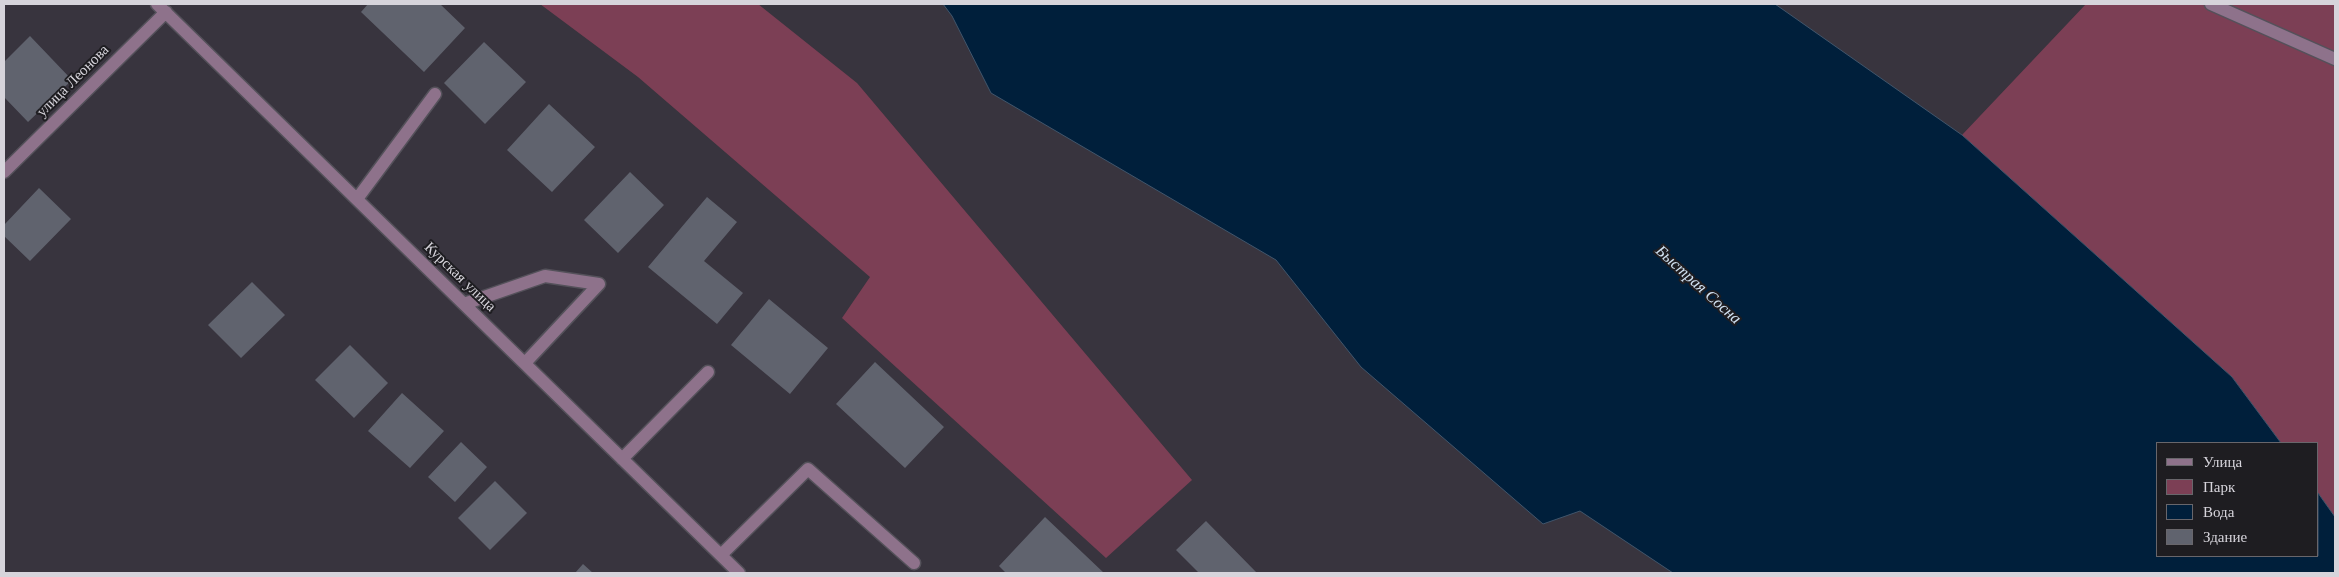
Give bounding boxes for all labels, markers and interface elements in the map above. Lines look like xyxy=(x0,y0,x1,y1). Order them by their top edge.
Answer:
street label: улица Леонова xyxy=(33,41,113,121)
street label: Курская улица xyxy=(420,238,500,316)
water label: Быстрая Сосна xyxy=(1651,242,1745,328)
legend xyxy=(2156,442,2319,557)
text: Улица xyxy=(2203,452,2242,471)
text: Парк xyxy=(2203,477,2235,496)
text: Вода xyxy=(2203,502,2234,521)
text: Здание xyxy=(2203,527,2247,546)

